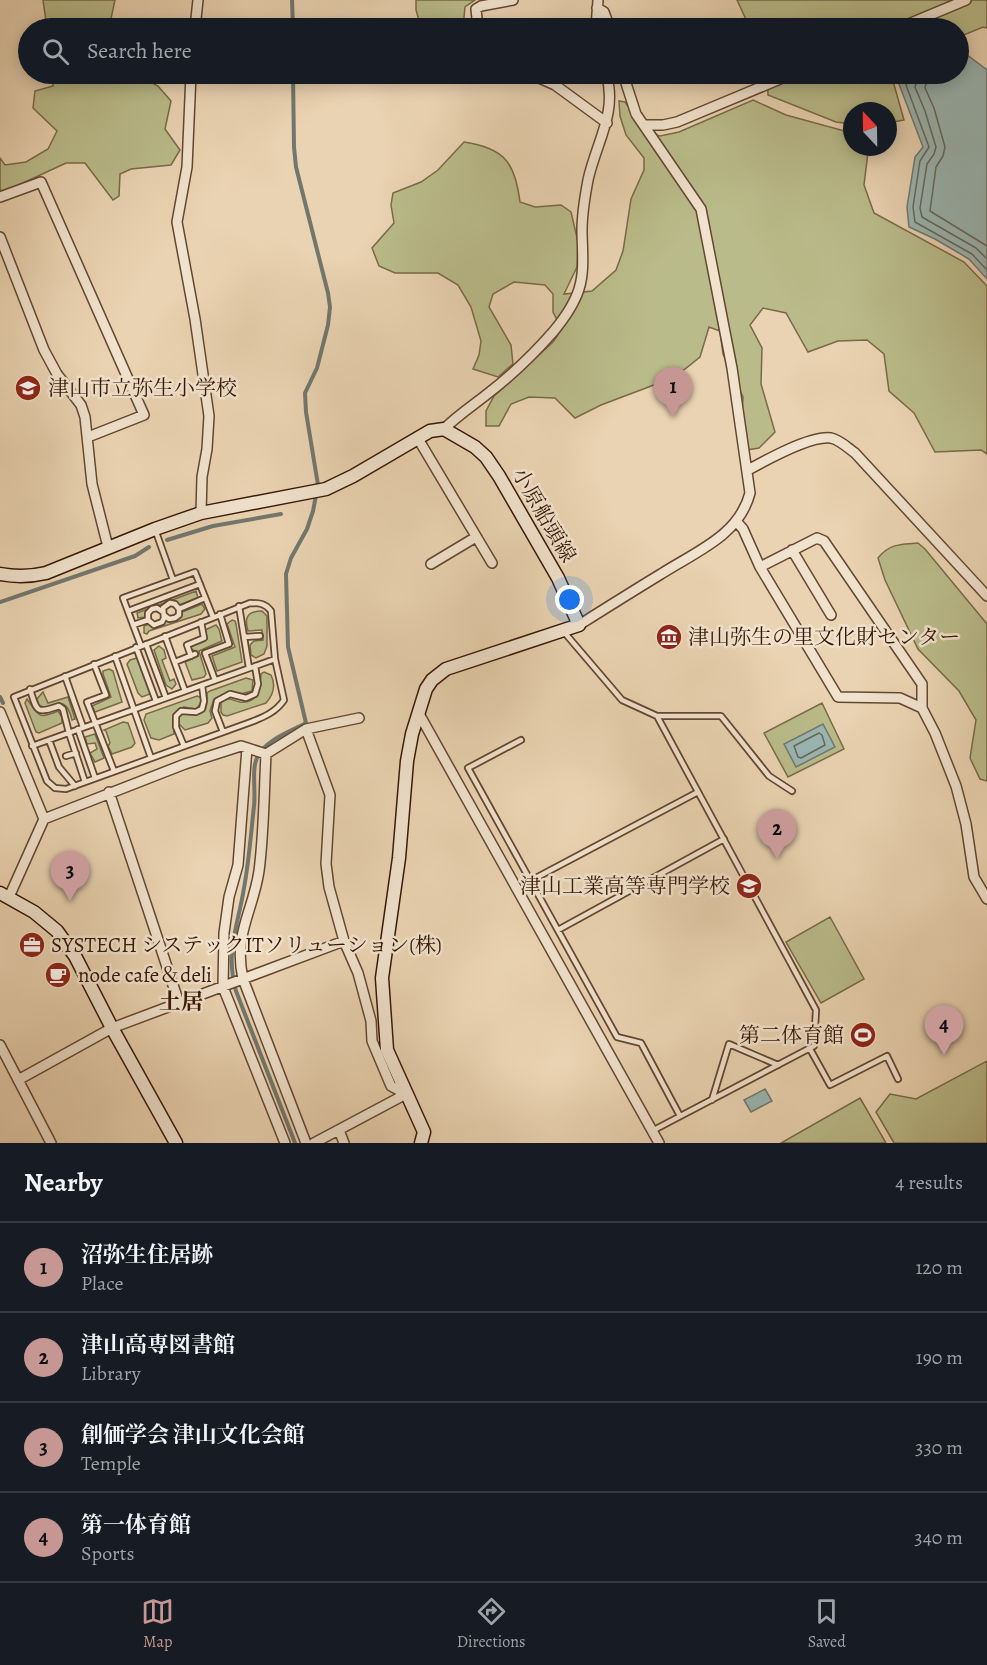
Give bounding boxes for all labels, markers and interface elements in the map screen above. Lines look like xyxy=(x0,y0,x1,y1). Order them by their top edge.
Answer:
search box xyxy=(18,18,969,84)
icon: search xyxy=(39,35,72,68)
text: Search here xyxy=(87,36,192,66)
north arrow xyxy=(843,102,897,156)
pin: 1 xyxy=(654,368,692,417)
school or university icon: 津山市立弥生小学校 xyxy=(13,373,43,403)
place label: 津山市立弥生小学校 xyxy=(48,374,237,402)
street label: 小原船頭線 xyxy=(506,463,582,567)
your location xyxy=(555,585,584,614)
museum icon: 津山弥生の里文化財センター xyxy=(654,622,684,652)
place label: 津山弥生の里文化財センター xyxy=(688,623,960,651)
pin: 2 xyxy=(758,810,796,859)
pin: 3 xyxy=(50,852,90,901)
school or university icon: 津山工業高等専門学校 xyxy=(734,871,764,901)
place label: 津山工業高等専門学校 xyxy=(520,872,730,900)
office icon: SYSTECH システックITソリューション(株) xyxy=(17,930,47,960)
place label: SYSTECH システックITソリューション(株) xyxy=(51,931,442,959)
cafe icon: node cafe＆deli xyxy=(43,960,73,990)
place label: node cafe＆deli xyxy=(78,961,212,989)
district label: 土居 xyxy=(159,987,203,1017)
pin: 4 xyxy=(924,1006,964,1055)
sports icon: 第二体育館 xyxy=(848,1020,878,1050)
place label: 第二体育館 xyxy=(739,1021,844,1049)
text: Nearby xyxy=(24,1165,103,1200)
text: 4 results xyxy=(895,1169,963,1196)
text: 沼弥生住居跡 xyxy=(81,1240,213,1270)
text: 1 xyxy=(40,1254,47,1281)
text: 120 m xyxy=(915,1254,963,1281)
text: Place xyxy=(81,1270,123,1297)
text: 津山高専図書館 xyxy=(81,1330,235,1360)
text: 2 xyxy=(39,1344,48,1371)
text: 190 m xyxy=(916,1344,963,1371)
text: Library xyxy=(81,1360,141,1387)
text: 創価学会 津山文化会館 xyxy=(81,1420,305,1450)
text: 3 xyxy=(39,1434,48,1461)
text: 330 m xyxy=(915,1434,963,1461)
text: Temple xyxy=(81,1450,141,1477)
text: 第一体育館 xyxy=(81,1510,191,1540)
text: 4 xyxy=(39,1524,48,1551)
text: 340 m xyxy=(914,1524,963,1551)
text: Sports xyxy=(81,1540,134,1567)
tab: Map xyxy=(141,1595,174,1653)
tab: Directions xyxy=(457,1595,525,1653)
tab: Saved xyxy=(808,1595,846,1653)

